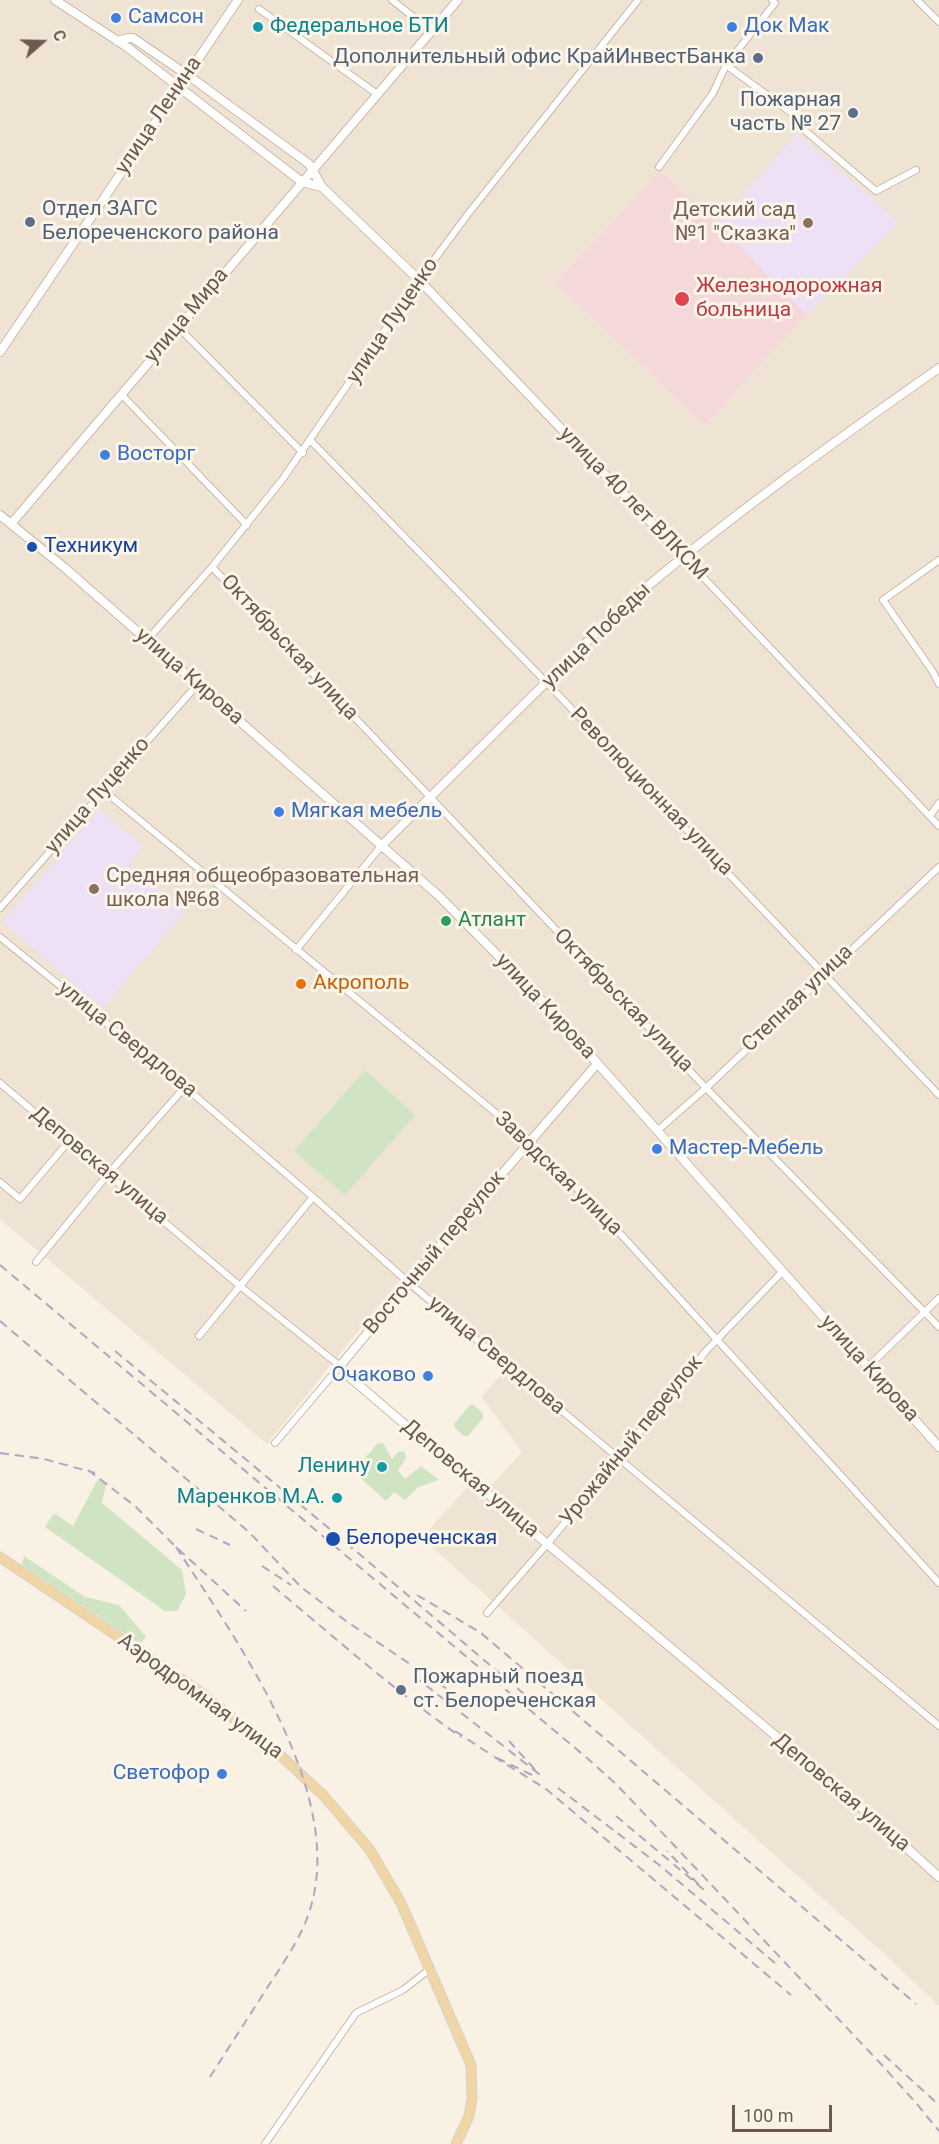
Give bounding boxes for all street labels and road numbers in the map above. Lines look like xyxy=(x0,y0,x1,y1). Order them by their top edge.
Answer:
street label: улица Ленина xyxy=(110,52,208,180)
street label: улица Луценко xyxy=(342,253,444,389)
street label: улица Мира xyxy=(140,263,234,369)
street label: улица 40 лет ВЛКСМ xyxy=(553,422,713,586)
street label: Октябрьская улица xyxy=(215,570,363,726)
street label: улица Победы xyxy=(537,578,657,694)
street label: улица Кирова xyxy=(130,623,248,731)
street label: Революционная улица xyxy=(564,703,738,881)
street label: улица Луценко xyxy=(40,732,156,860)
street label: Октябрьская улица xyxy=(548,924,698,1078)
street label: Степная улица xyxy=(737,940,859,1058)
street label: улица Кирова xyxy=(490,949,600,1065)
street label: улица Свердлова xyxy=(52,976,202,1104)
street label: Деповская улица xyxy=(25,1101,173,1231)
street label: Заводская улица xyxy=(489,1107,627,1241)
street label: Восточный переулок xyxy=(359,1166,511,1340)
street label: улица Свердлова xyxy=(422,1291,570,1421)
street label: улица Кирова xyxy=(814,1310,924,1428)
street label: Урожайный переулок xyxy=(555,1351,709,1531)
street label: Деповская улица xyxy=(396,1414,544,1544)
street label: Аэродромная улица xyxy=(113,1629,287,1765)
street label: Деповская улица xyxy=(767,1728,915,1858)

